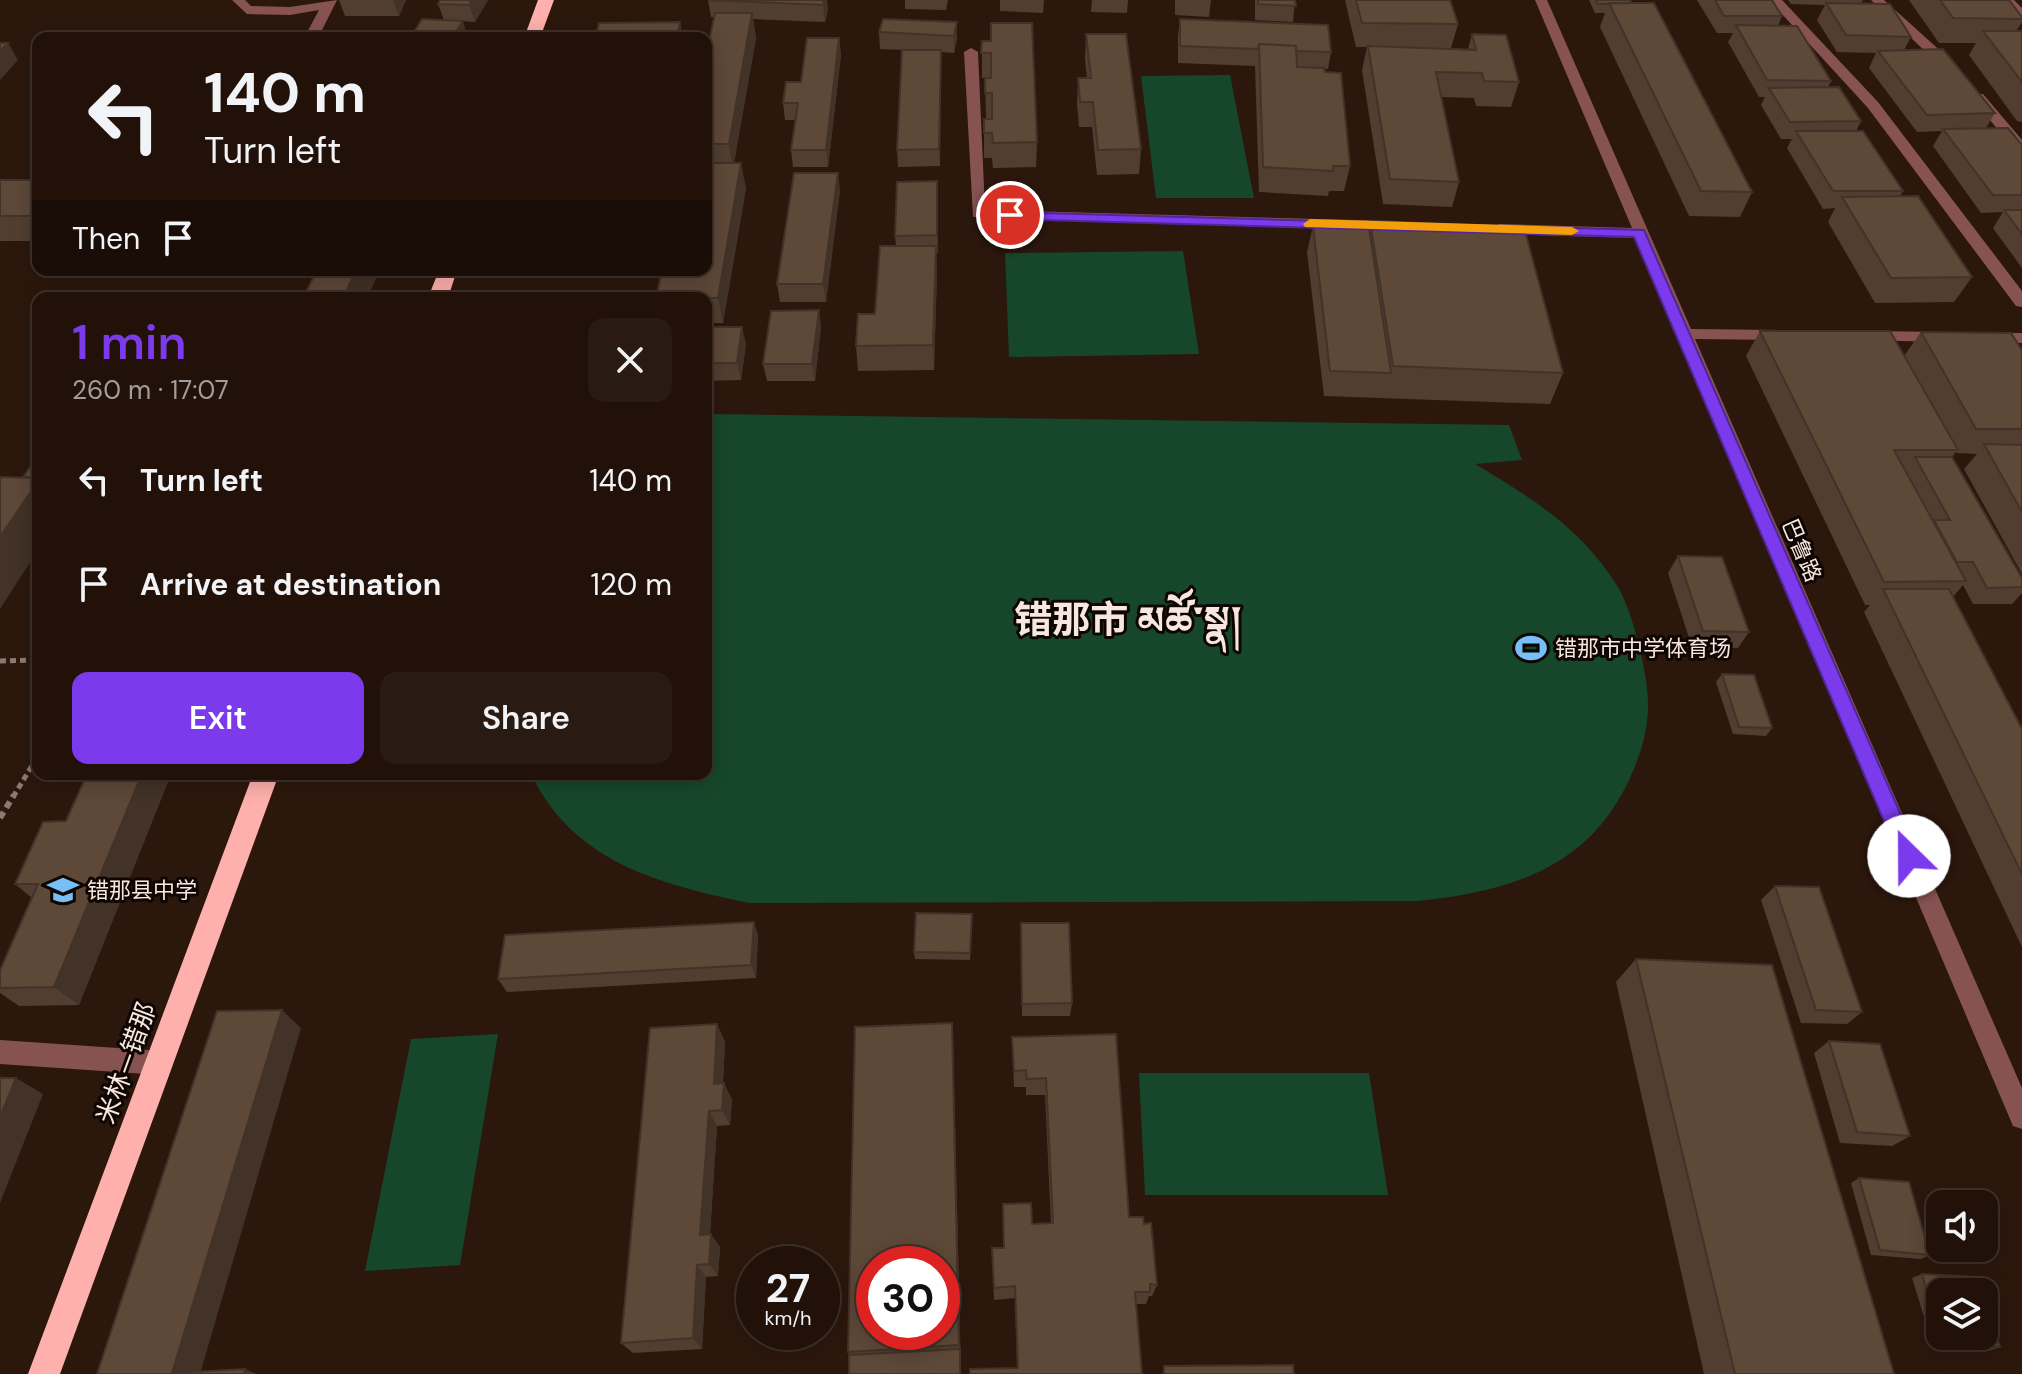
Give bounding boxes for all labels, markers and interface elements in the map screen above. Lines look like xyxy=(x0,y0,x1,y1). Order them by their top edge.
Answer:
text: 140 m xyxy=(204,56,366,129)
icon: left xyxy=(72,64,176,168)
text: Turn left xyxy=(204,127,341,174)
pin xyxy=(976,181,1044,249)
icon: arrive xyxy=(988,193,1032,237)
icon: arrive xyxy=(156,216,200,260)
text: Then xyxy=(72,219,140,258)
text: 1 min xyxy=(72,311,187,374)
button: close xyxy=(588,318,672,402)
text: 260 m · 17:07 xyxy=(72,373,229,407)
icon: left xyxy=(72,458,116,502)
text: Turn left xyxy=(140,461,263,500)
text: 140 m xyxy=(589,461,672,500)
street label: 巴鲁路 xyxy=(1775,514,1828,586)
icon: arrive xyxy=(72,562,116,606)
text: Arrive at destination xyxy=(140,565,441,604)
text: 120 m xyxy=(590,565,672,604)
district label: 错那市 མཚོ་སྣ། xyxy=(1014,588,1242,654)
sports icon: 错那市中学体育场 xyxy=(1514,631,1548,665)
place label: 错那市中学体育场 xyxy=(1555,634,1731,663)
button: Exit xyxy=(72,672,364,764)
button: Share xyxy=(380,672,672,764)
position arrow xyxy=(1867,814,1951,898)
school or university icon: 错那县中学 xyxy=(46,873,80,907)
place label: 错那县中学 xyxy=(87,876,197,905)
street label: 米林—错那 xyxy=(88,998,164,1128)
map controls xyxy=(1926,1190,1998,1350)
button: sound xyxy=(1926,1190,1998,1262)
speed limit sign: 30 xyxy=(856,1246,960,1350)
text: 27 xyxy=(766,1262,810,1314)
button: layers xyxy=(1926,1278,1998,1350)
text: km/h xyxy=(764,1305,812,1331)

